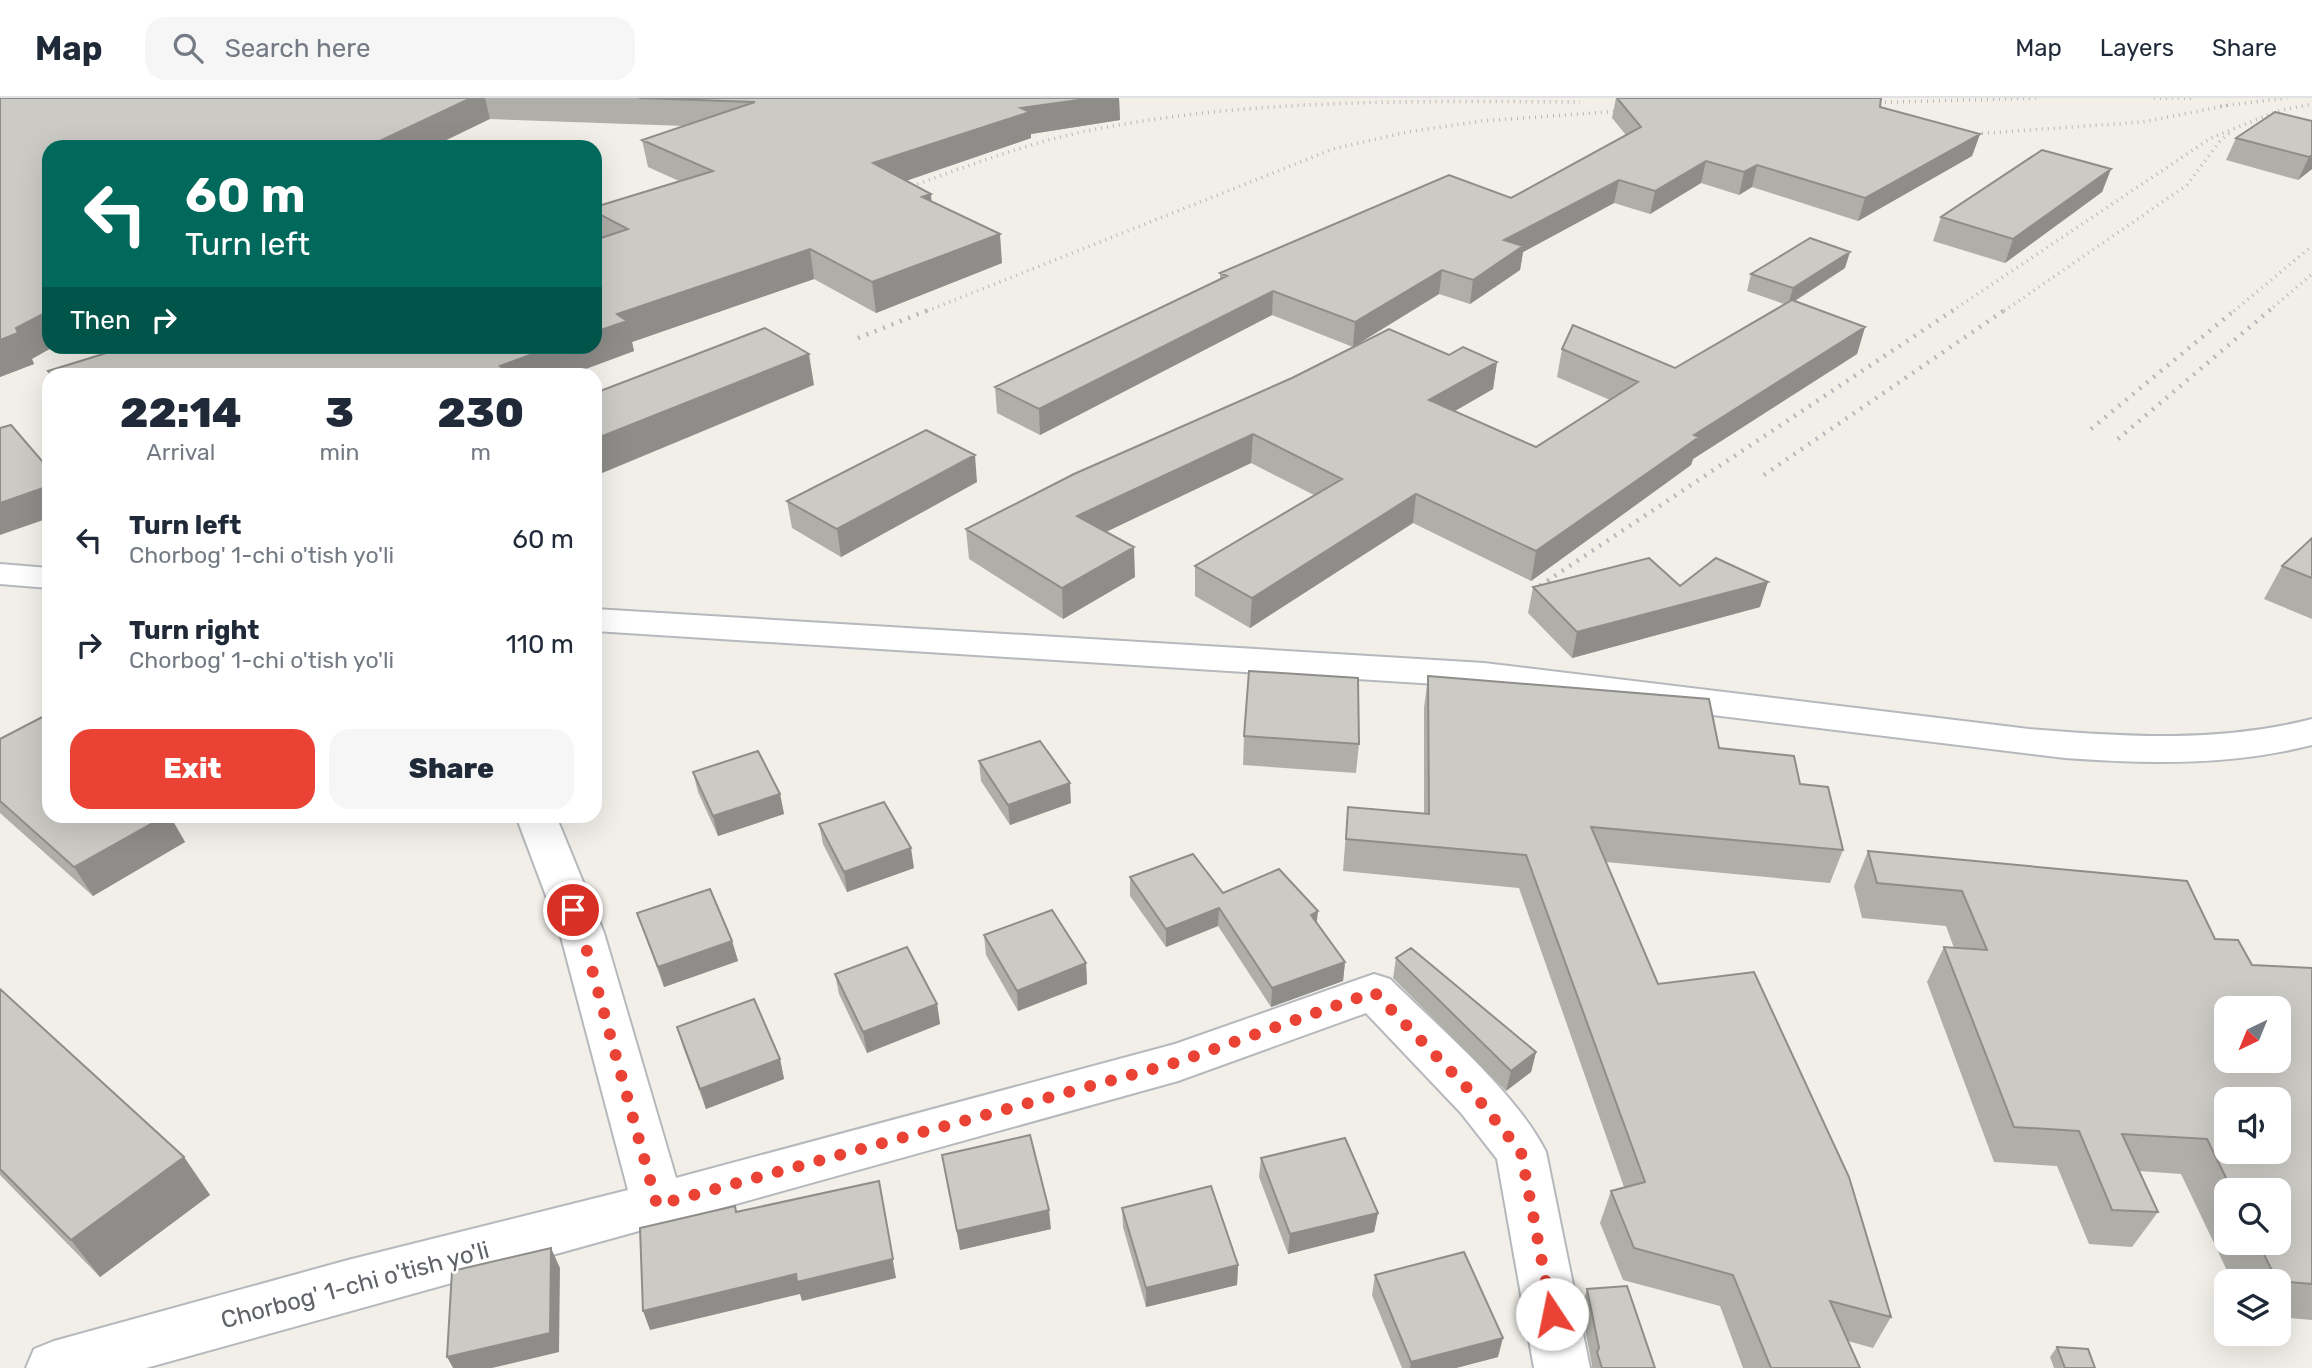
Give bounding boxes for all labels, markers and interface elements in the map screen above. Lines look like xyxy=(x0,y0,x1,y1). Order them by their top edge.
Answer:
search box xyxy=(145,17,635,80)
text: Map xyxy=(35,29,103,68)
icon: search xyxy=(169,29,207,67)
text: Search here xyxy=(225,33,370,64)
text: Map xyxy=(2015,34,2062,62)
text: Layers xyxy=(2100,34,2174,62)
text: Share xyxy=(2212,34,2277,62)
text: 60 m xyxy=(185,166,306,224)
icon: left xyxy=(70,168,161,259)
text: Turn left xyxy=(185,225,310,263)
icon: right xyxy=(145,301,183,339)
text: Then xyxy=(70,305,131,336)
text: 22:14 xyxy=(120,388,242,438)
text: 3 xyxy=(325,388,354,438)
text: 230 xyxy=(438,388,524,438)
text: Arrival xyxy=(146,438,215,466)
text: min xyxy=(320,438,360,466)
text: m xyxy=(471,438,491,466)
text: Turn left xyxy=(129,510,241,541)
icon: left xyxy=(70,521,108,559)
text: 60 m xyxy=(512,524,574,555)
text: Chorbog' 1-chi o'tish yo'li xyxy=(129,541,394,569)
text: Turn right xyxy=(129,615,259,646)
icon: right xyxy=(70,626,108,664)
text: 110 m xyxy=(506,629,574,660)
text: Chorbog' 1-chi o'tish yo'li xyxy=(129,646,394,674)
button: Exit xyxy=(70,729,315,809)
button: Share xyxy=(329,729,574,809)
pin xyxy=(543,880,603,940)
icon: arrive xyxy=(554,891,592,929)
north arrow xyxy=(2214,996,2291,1073)
map controls xyxy=(2214,996,2291,1346)
button: sound xyxy=(2214,1087,2291,1164)
button: search xyxy=(2214,1178,2291,1255)
street label: Chorbog' 1-chi o'tish yo'li xyxy=(218,1236,492,1334)
button: layers xyxy=(2214,1269,2291,1346)
position arrow xyxy=(1515,1277,1589,1351)

